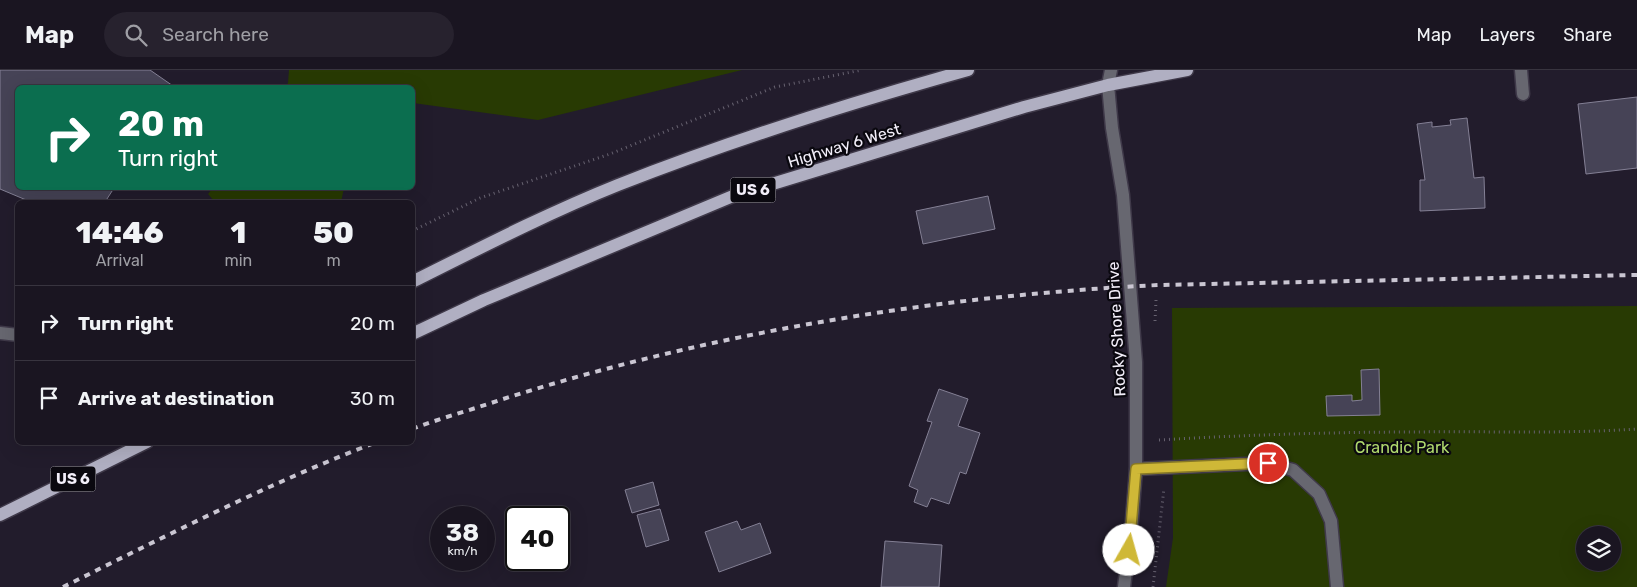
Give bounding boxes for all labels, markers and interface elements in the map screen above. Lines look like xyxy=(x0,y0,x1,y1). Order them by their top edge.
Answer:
search box xyxy=(104,12,454,57)
text: Map xyxy=(25,21,74,49)
icon: search xyxy=(122,21,150,49)
text: Search here xyxy=(162,23,269,46)
text: Map xyxy=(1417,24,1452,46)
text: Layers xyxy=(1480,24,1535,46)
text: Share xyxy=(1563,24,1612,46)
text: 20 m xyxy=(118,103,204,145)
icon: right xyxy=(35,105,100,170)
street label: Highway 6 West xyxy=(785,119,903,172)
text: Turn right xyxy=(118,145,218,172)
road number: US 6 xyxy=(730,178,776,202)
text: 14:46 xyxy=(76,215,164,251)
text: 1 xyxy=(230,215,246,251)
text: 50 xyxy=(313,215,354,251)
text: Arrival xyxy=(96,251,144,270)
text: min xyxy=(224,251,252,270)
text: m xyxy=(326,251,341,270)
street label: Rocky Shore Drive xyxy=(1103,261,1130,397)
icon: right xyxy=(35,309,63,337)
text: Turn right xyxy=(78,312,173,335)
text: 20 m xyxy=(350,312,395,335)
icon: arrive xyxy=(35,384,63,412)
text: Arrive at destination xyxy=(78,387,274,410)
text: 30 m xyxy=(350,387,395,410)
park label: Crandic Park xyxy=(1355,438,1450,457)
pin xyxy=(1247,442,1289,484)
icon: arrive xyxy=(1254,449,1282,477)
road number: US 6 xyxy=(50,466,96,492)
speed limit sign: 40 xyxy=(505,506,570,571)
text: 38 xyxy=(446,518,479,547)
position arrow xyxy=(1102,523,1154,575)
map controls xyxy=(1576,526,1621,571)
button: layers xyxy=(1576,526,1621,571)
text: km/h xyxy=(448,544,477,558)

